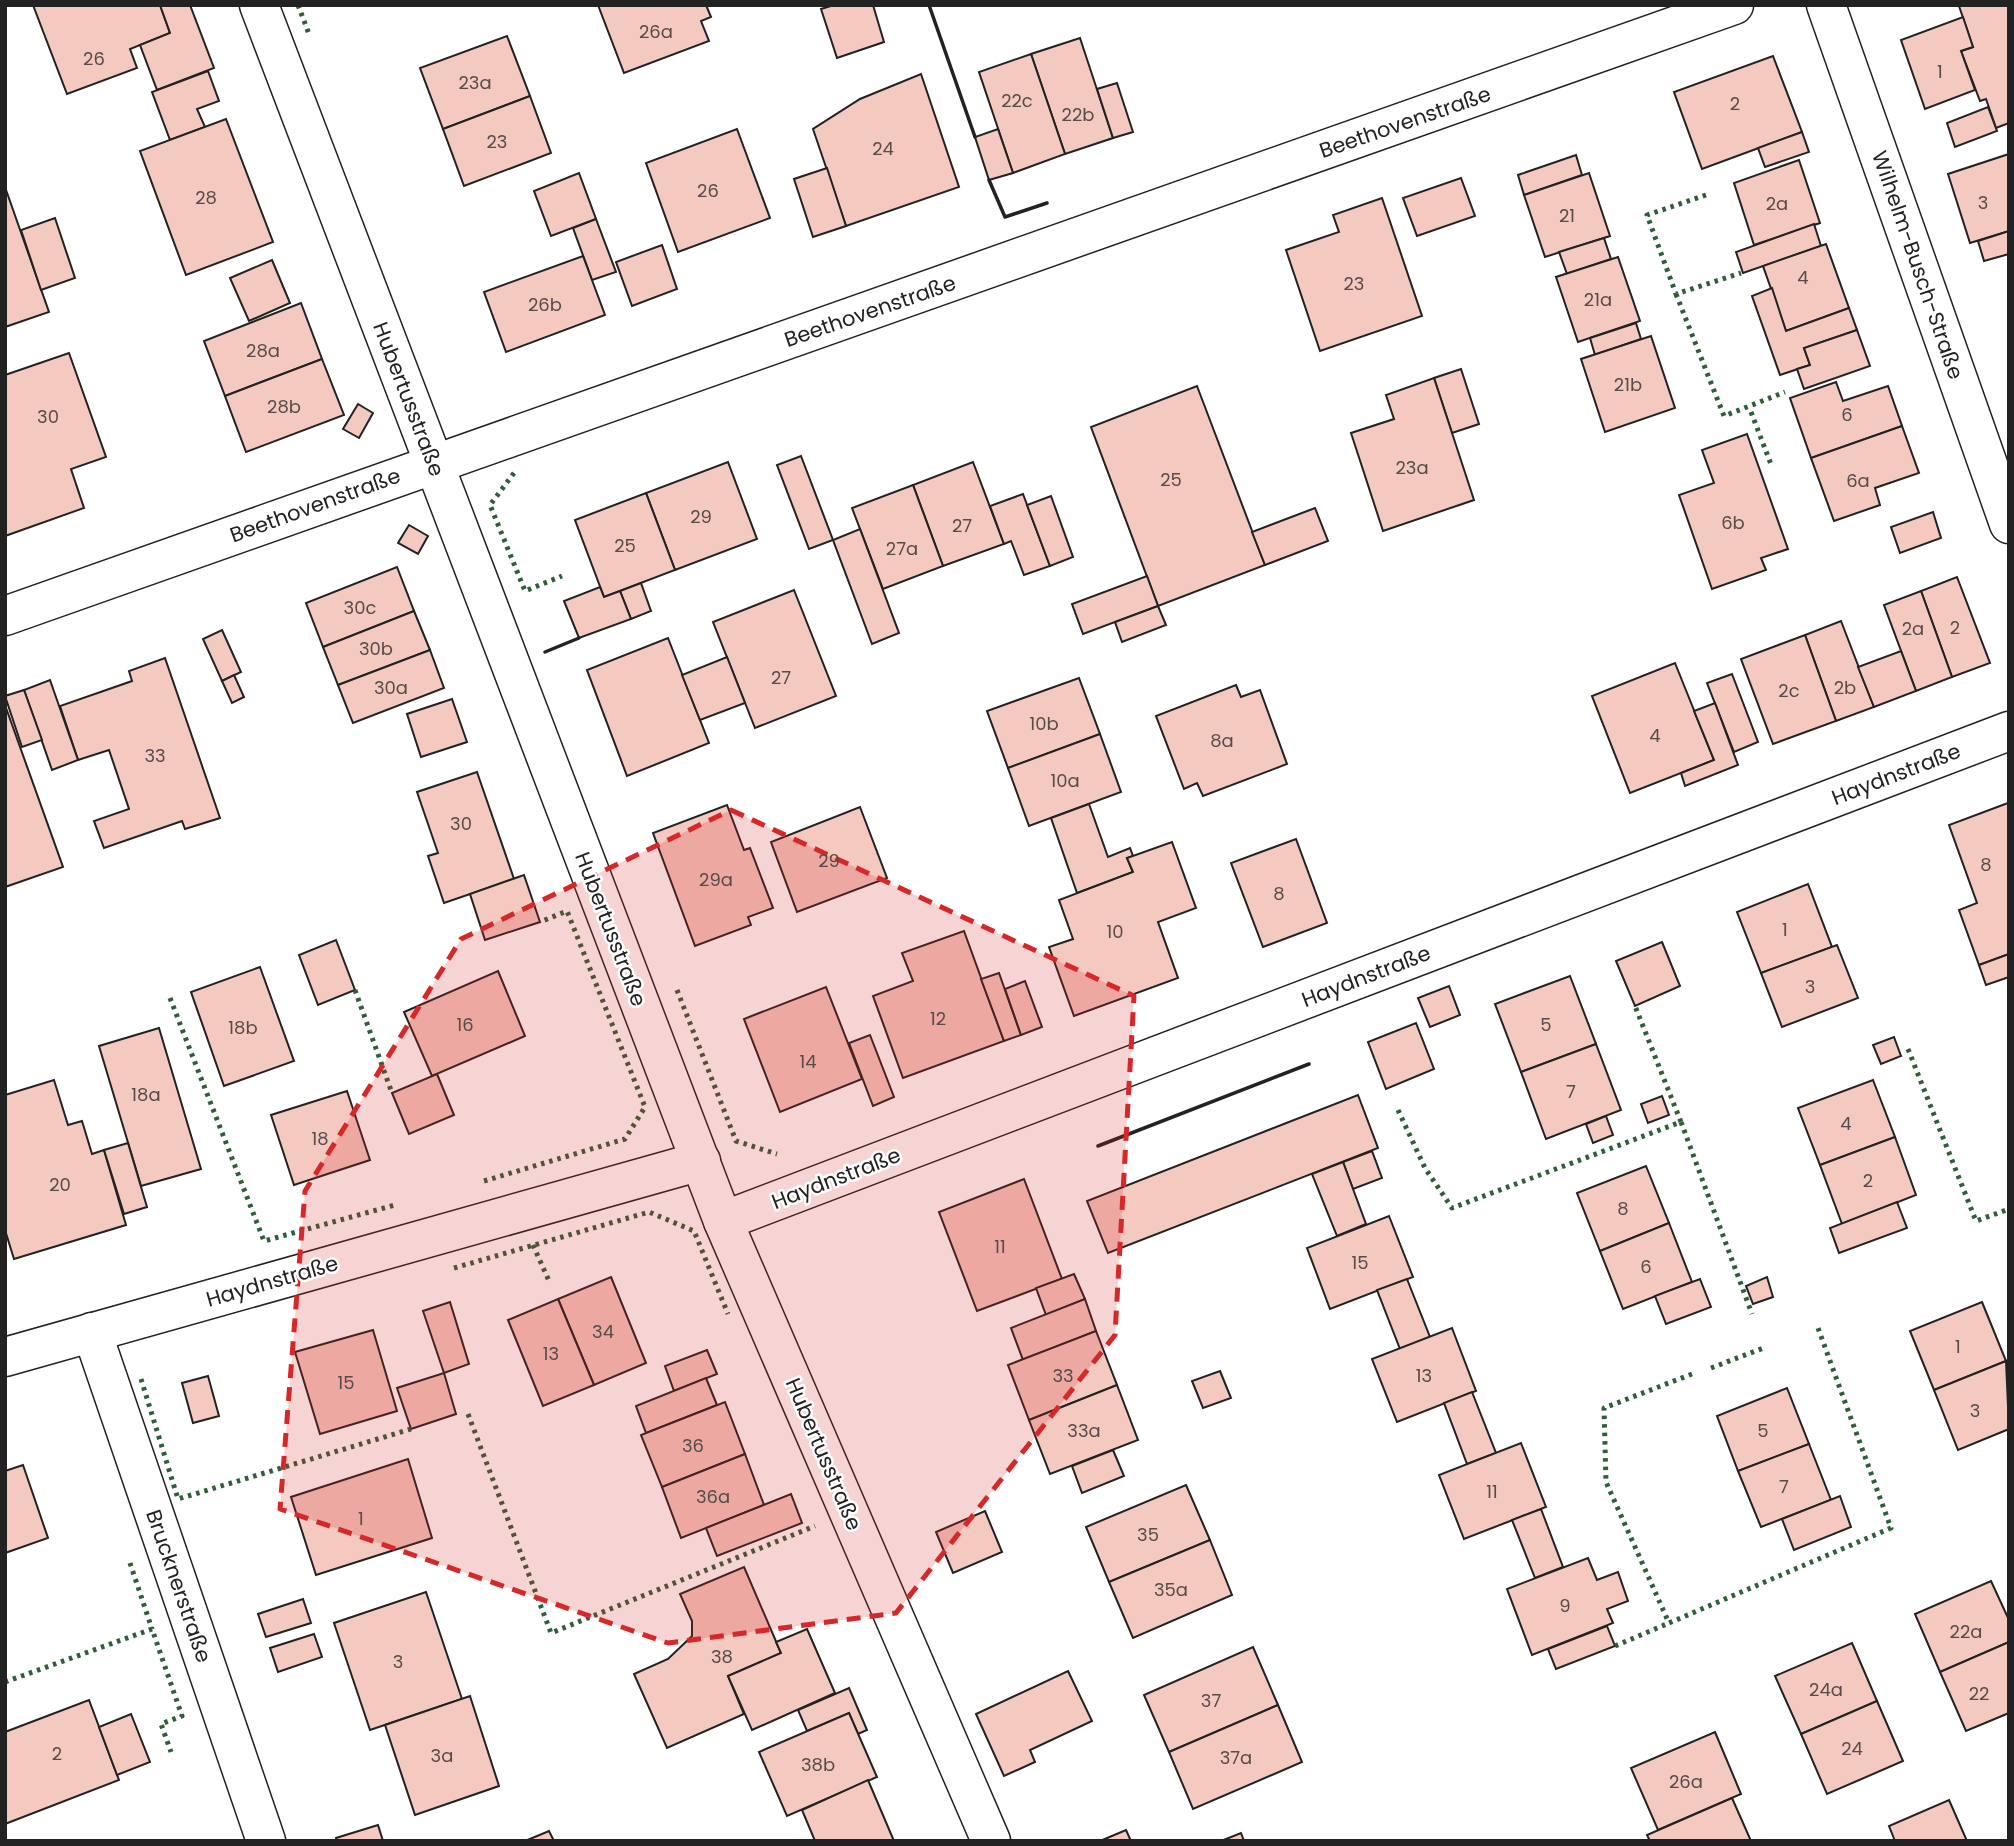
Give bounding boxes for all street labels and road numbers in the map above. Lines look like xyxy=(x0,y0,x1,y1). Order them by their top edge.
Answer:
street label: Beethovenstraße xyxy=(1315,79,1495,165)
street label: Wilhelm-Busch-Straße xyxy=(1865,147,1971,383)
street label: Beethovenstraße xyxy=(780,268,960,354)
street label: Hubertusstraße xyxy=(366,318,452,480)
street label: Beethovenstraße xyxy=(226,461,404,549)
street label: Haydnstraße xyxy=(1827,736,1965,812)
street label: Hubertusstraße xyxy=(568,848,654,1010)
street label: Haydnstraße xyxy=(1297,938,1435,1014)
street label: Haydnstraße xyxy=(767,1140,905,1216)
street label: Haydnstraße xyxy=(203,1248,341,1314)
street label: Hubertusstraße xyxy=(779,1373,869,1535)
street label: Brucknerstraße xyxy=(139,1506,219,1666)

